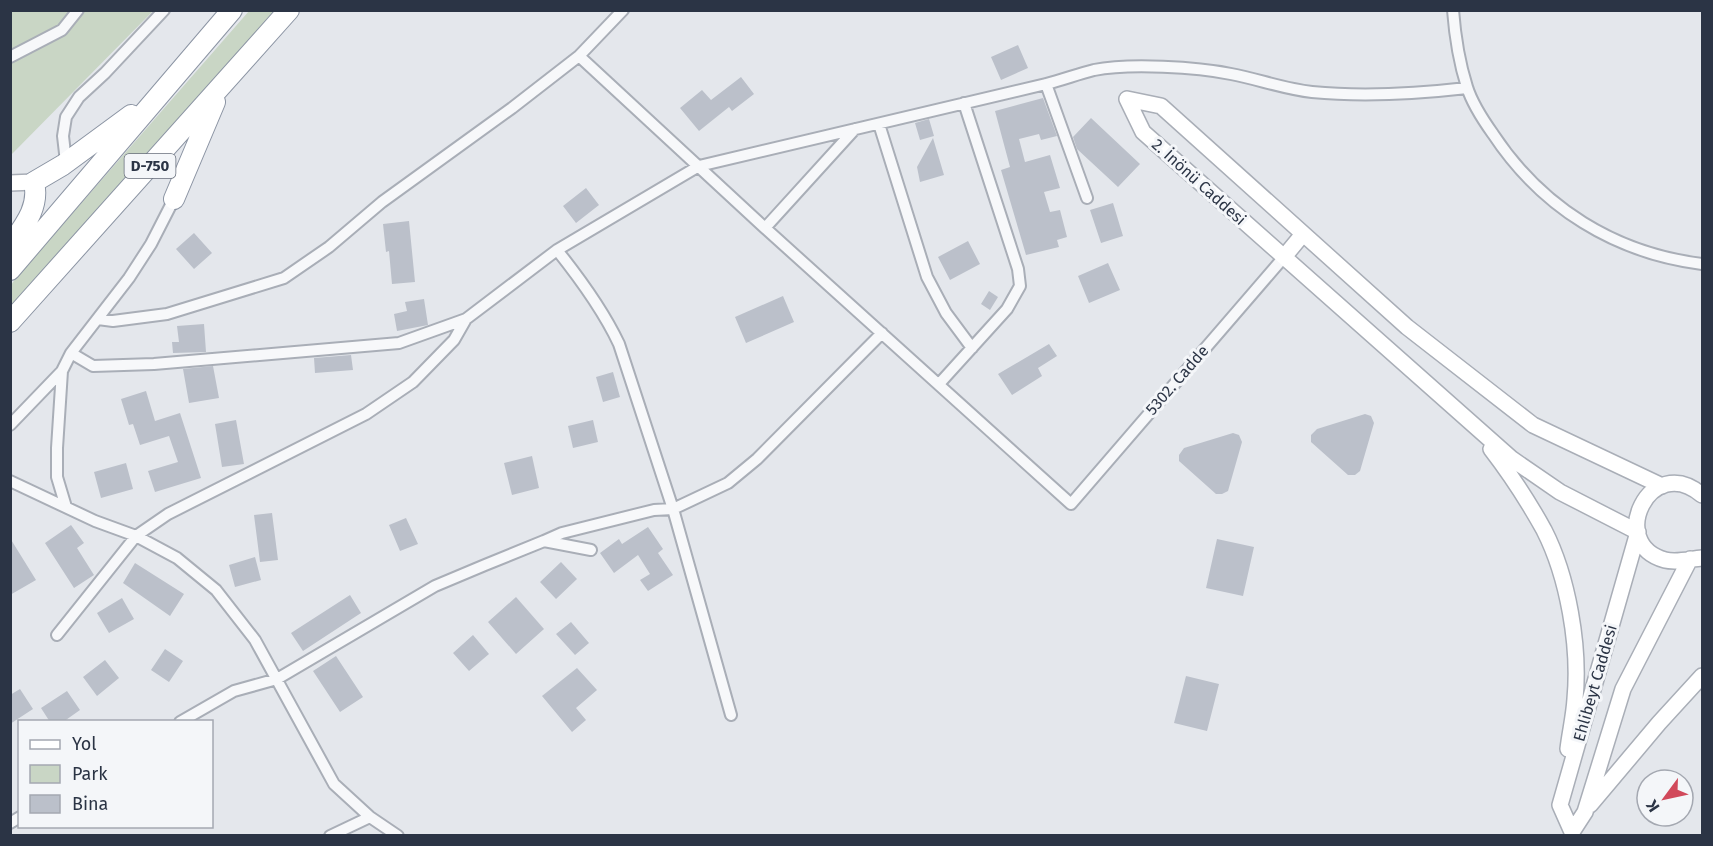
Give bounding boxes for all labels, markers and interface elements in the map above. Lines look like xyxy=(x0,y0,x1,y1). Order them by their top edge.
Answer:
street label: 2. İnönü Caddesi xyxy=(1148,134,1251,229)
road number: D-750 xyxy=(124,154,176,178)
street label: 5302. Cadde xyxy=(1142,341,1212,419)
street label: Ehlibeyt Caddesi xyxy=(1569,622,1621,744)
legend xyxy=(18,720,213,828)
text: Yol xyxy=(72,733,97,755)
text: Park xyxy=(72,763,108,785)
north arrow xyxy=(1635,768,1695,828)
text: Bina xyxy=(72,793,108,815)
text: K xyxy=(1642,796,1664,815)

